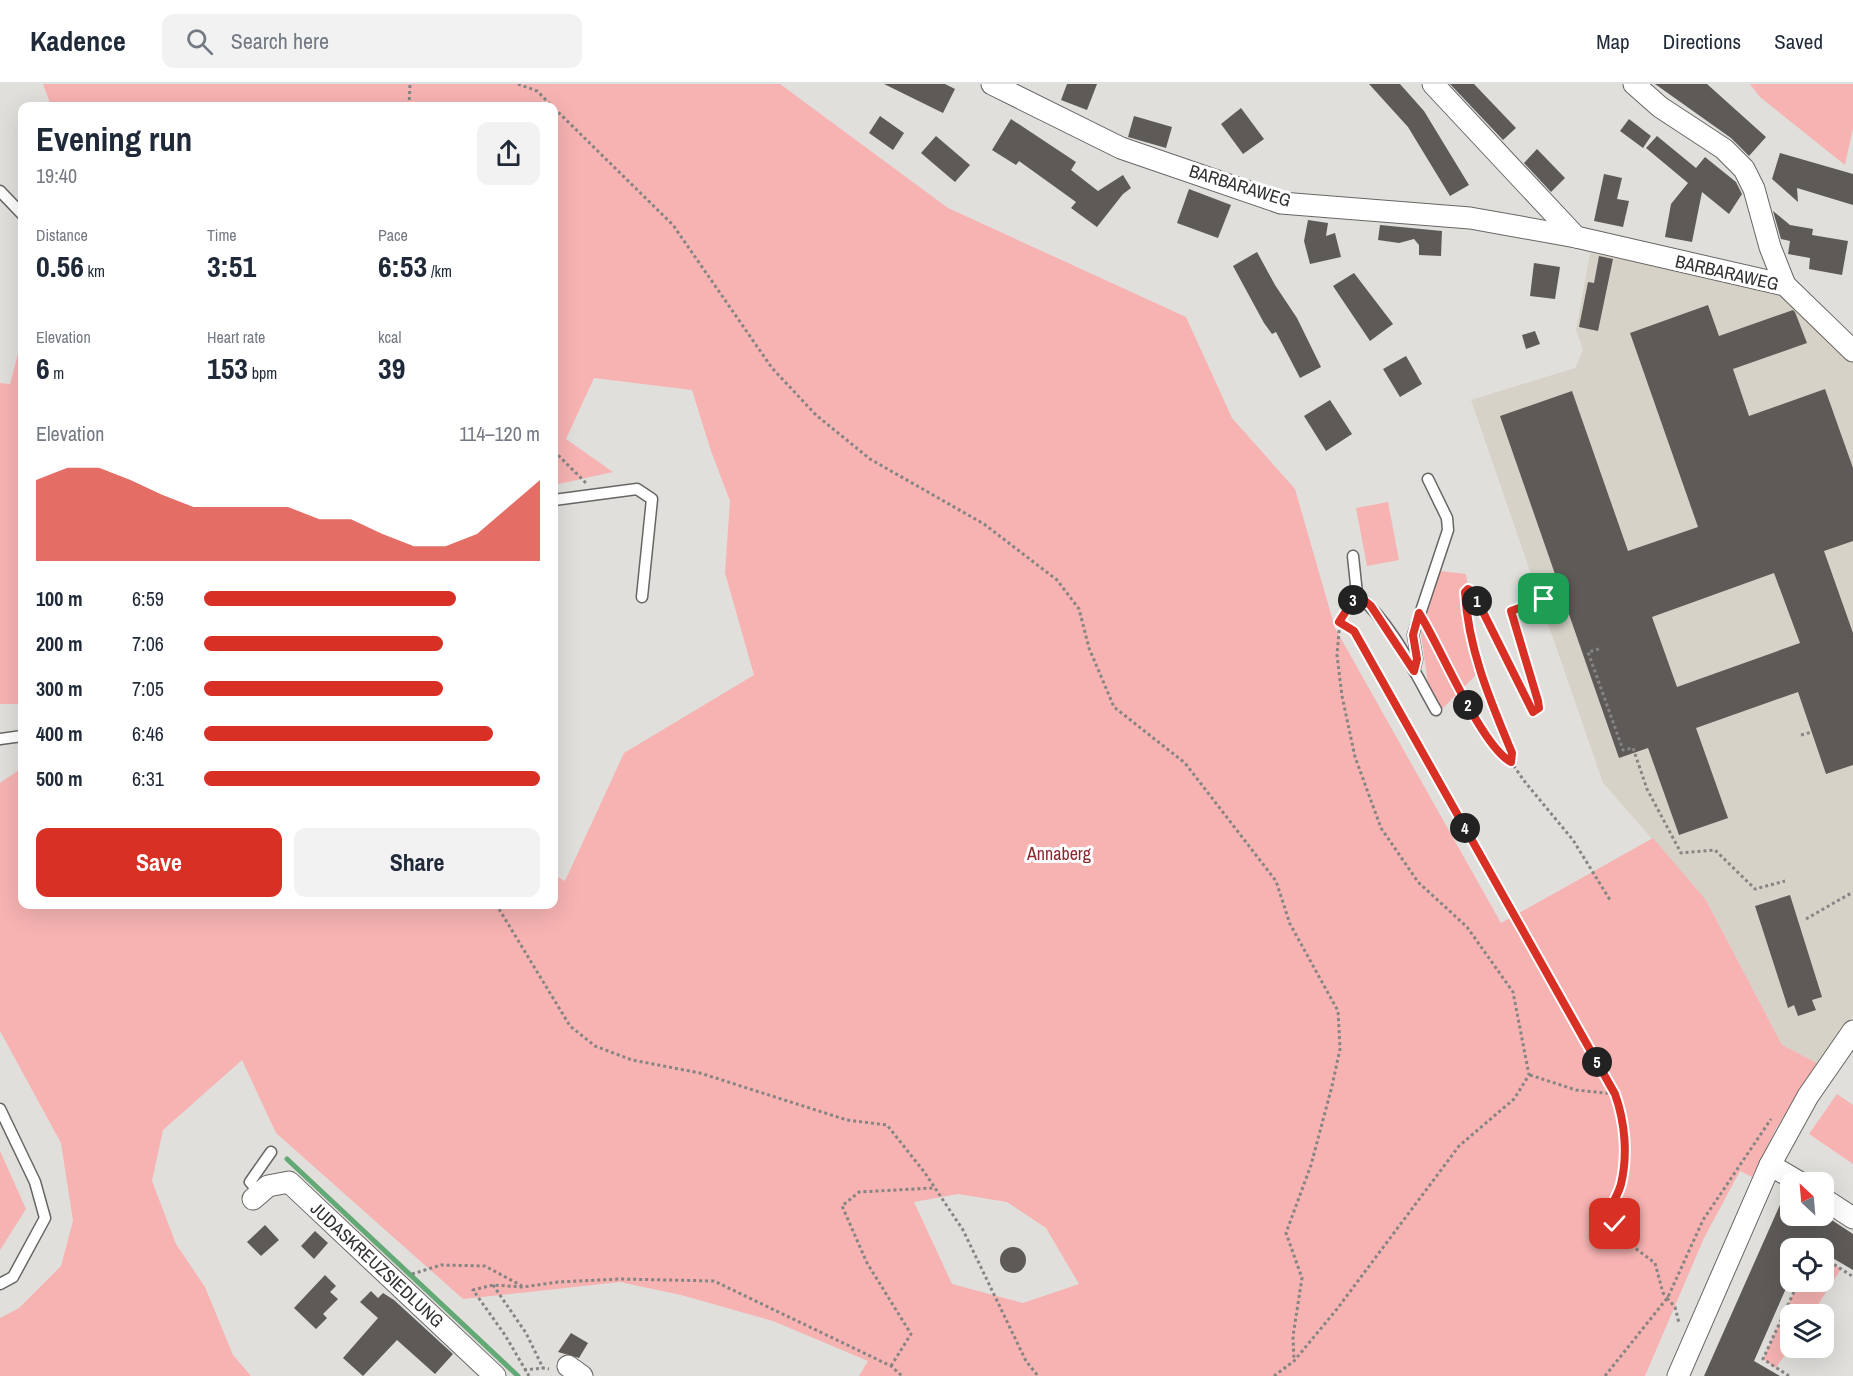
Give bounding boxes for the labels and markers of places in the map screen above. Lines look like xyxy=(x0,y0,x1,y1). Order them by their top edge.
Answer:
pin xyxy=(1518,573,1569,624)
pin: 3 xyxy=(1338,585,1368,615)
pin: 1 xyxy=(1462,586,1492,616)
pin: 2 xyxy=(1453,690,1483,720)
pin: 4 xyxy=(1450,813,1480,843)
pin: 5 xyxy=(1582,1047,1612,1077)
pin xyxy=(1589,1198,1640,1249)

